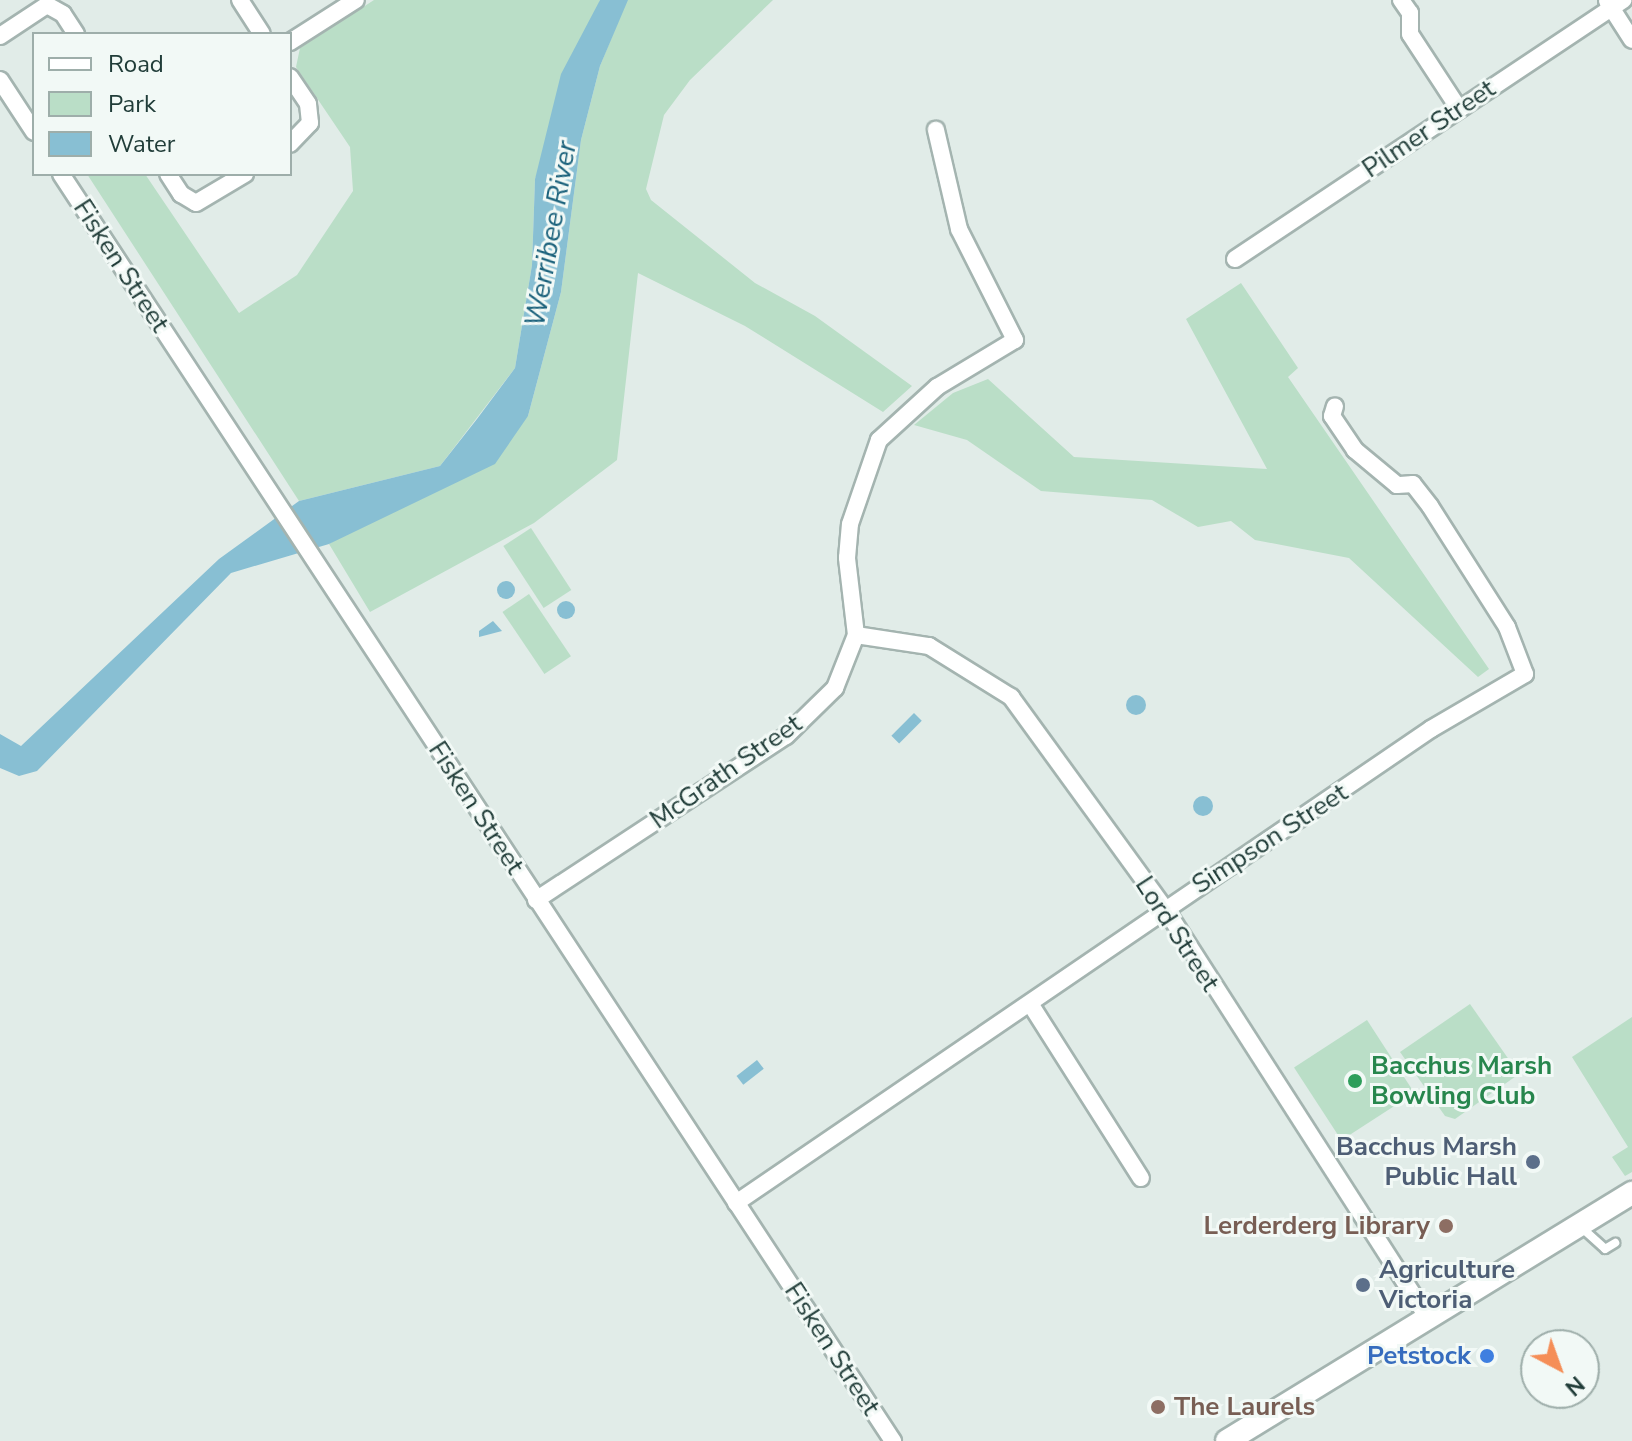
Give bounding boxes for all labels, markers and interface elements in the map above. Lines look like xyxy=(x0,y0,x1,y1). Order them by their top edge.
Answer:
legend xyxy=(32,32,292,176)
text: Road xyxy=(108,48,164,80)
street label: Pilmer Street xyxy=(1357,73,1501,185)
text: Park xyxy=(108,88,156,120)
text: Water xyxy=(108,128,175,160)
water label: Werribee River xyxy=(518,138,584,330)
street label: Fisken Street xyxy=(67,194,175,338)
street label: McGrath Street xyxy=(644,708,808,836)
street label: Fisken Street xyxy=(422,736,530,880)
street label: Simpson Street xyxy=(1187,777,1353,901)
street label: Lord Street xyxy=(1128,871,1226,997)
place label: Bacchus Marsh Bowling Club xyxy=(1371,1050,1552,1112)
marker: Bacchus Marsh Bowling Club xyxy=(1346,1072,1364,1090)
place label: Bacchus Marsh Public Hall xyxy=(1336,1131,1517,1192)
marker: Bacchus Marsh Public Hall xyxy=(1524,1153,1542,1171)
place label: Lerderderg Library xyxy=(1204,1210,1430,1242)
marker: Lerderderg Library xyxy=(1437,1217,1455,1235)
place label: Agriculture Victoria xyxy=(1379,1254,1515,1316)
marker: Agriculture Victoria xyxy=(1354,1276,1372,1294)
street label: Fisken Street xyxy=(778,1277,886,1421)
north arrow xyxy=(1520,1329,1600,1409)
place label: Petstock xyxy=(1367,1340,1471,1372)
marker: Petstock xyxy=(1478,1347,1496,1365)
text: N xyxy=(1558,1369,1590,1402)
place label: The Laurels xyxy=(1174,1391,1315,1423)
marker: The Laurels xyxy=(1149,1398,1167,1416)

